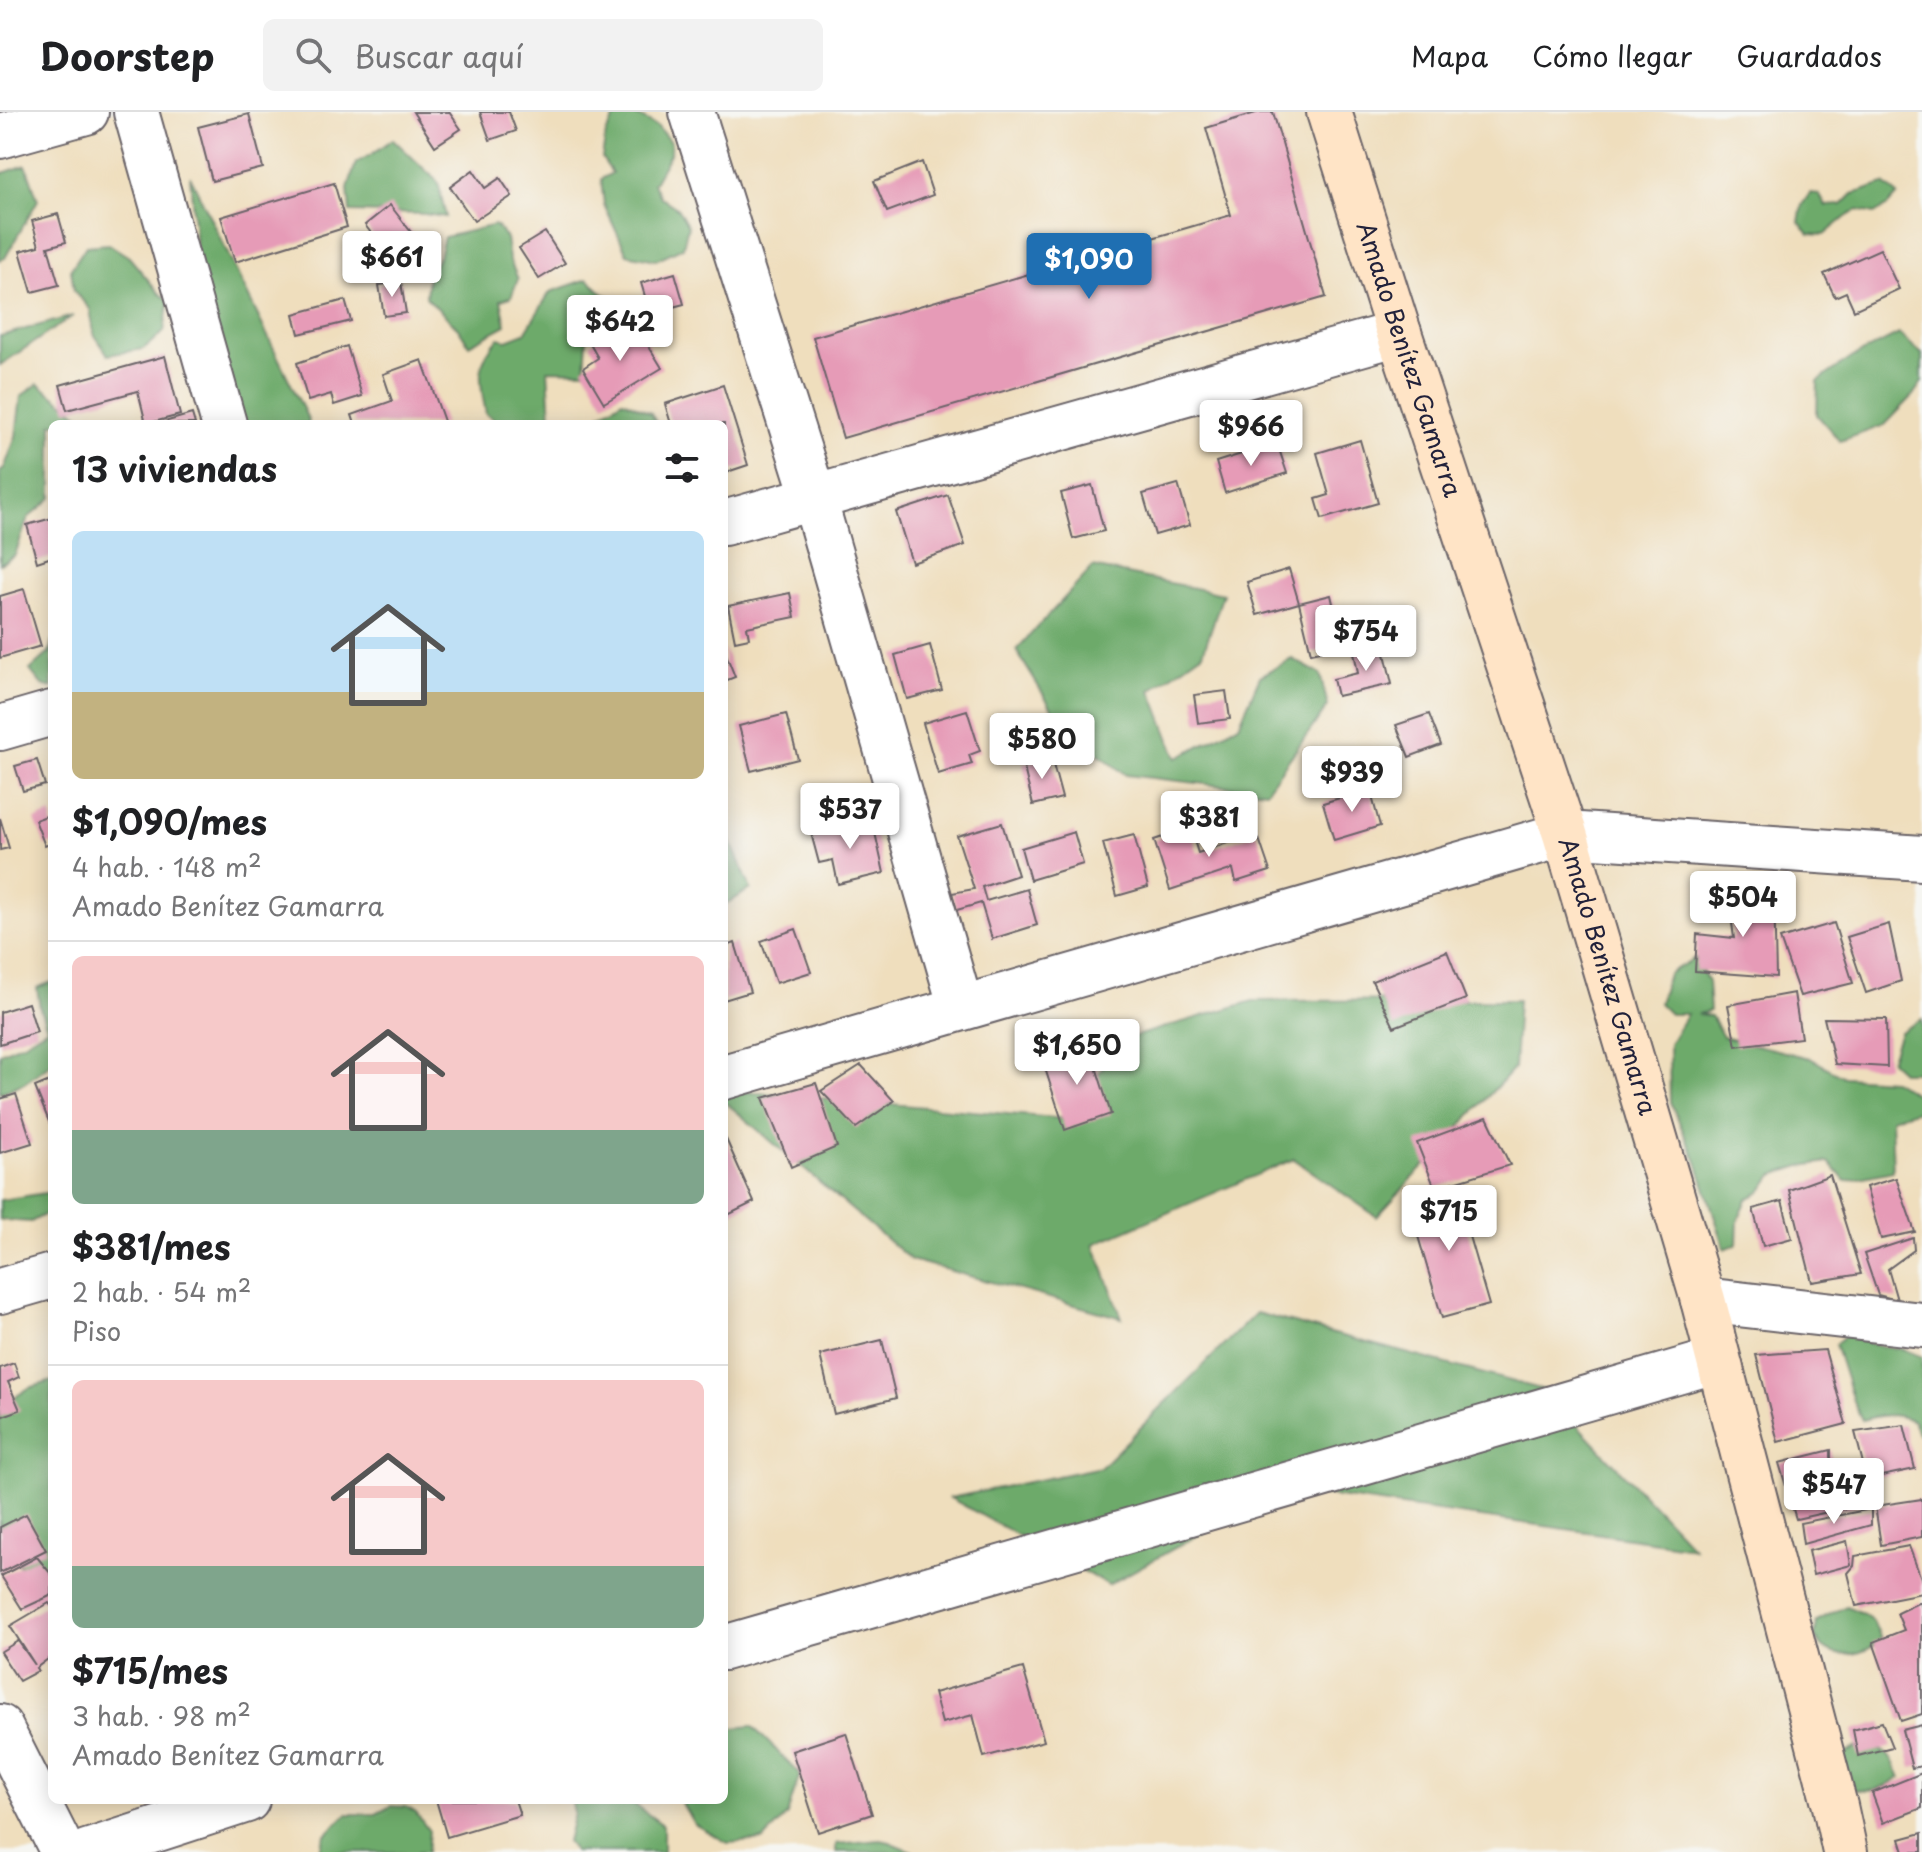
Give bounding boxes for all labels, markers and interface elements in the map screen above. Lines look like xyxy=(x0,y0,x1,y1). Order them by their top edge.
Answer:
search box xyxy=(263,19,823,91)
text: Doorstep xyxy=(40,27,215,84)
icon: search xyxy=(291,33,335,77)
text: Buscar aquí xyxy=(355,33,523,78)
text: Mapa xyxy=(1411,34,1488,77)
text: Cómo llegar xyxy=(1532,34,1692,77)
text: Guardados xyxy=(1736,34,1882,77)
street label: Amado Benítez Gamarra xyxy=(1349,217,1472,501)
pin: $661 xyxy=(345,231,439,299)
pin: $1,090 xyxy=(1024,233,1154,301)
text: $661 xyxy=(360,237,424,276)
text: $1,090 xyxy=(1045,239,1133,278)
pin: $642 xyxy=(573,295,667,363)
text: $642 xyxy=(585,301,655,340)
pin: $966 xyxy=(1204,400,1298,468)
text: $966 xyxy=(1218,406,1284,445)
text: 13 viviendas xyxy=(72,442,277,494)
icon: filters xyxy=(660,446,704,490)
icon: home xyxy=(316,583,460,727)
pin: $754 xyxy=(1319,605,1413,673)
text: $754 xyxy=(1333,611,1399,650)
pin: $580 xyxy=(995,713,1089,781)
text: $580 xyxy=(1008,719,1076,758)
pin: $939 xyxy=(1305,746,1399,814)
text: $939 xyxy=(1320,752,1384,791)
pin: $537 xyxy=(803,783,897,851)
text: $537 xyxy=(818,789,882,828)
pin: $381 xyxy=(1162,791,1256,859)
text: $1,090/mes xyxy=(72,795,267,847)
text: $381 xyxy=(1179,797,1239,836)
street label: Amado Benítez Gamarra xyxy=(1551,833,1667,1119)
text: 4 hab. · 148 m² xyxy=(72,847,262,886)
pin: $504 xyxy=(1696,871,1790,939)
text: $504 xyxy=(1708,877,1778,916)
text: Amado Benítez Gamarra xyxy=(72,886,384,925)
icon: home xyxy=(316,1008,460,1152)
pin: $1,650 xyxy=(1012,1019,1142,1087)
text: $1,650 xyxy=(1033,1025,1121,1064)
pin: $715 xyxy=(1402,1185,1496,1253)
text: $715 xyxy=(1420,1191,1478,1230)
text: $381/mes xyxy=(72,1220,231,1272)
text: 2 hab. · 54 m² xyxy=(72,1272,251,1311)
text: Piso xyxy=(72,1311,121,1350)
icon: home xyxy=(316,1432,460,1576)
pin: $547 xyxy=(1787,1458,1881,1526)
text: $547 xyxy=(1802,1464,1866,1503)
text: $715/mes xyxy=(72,1644,228,1696)
text: 3 hab. · 98 m² xyxy=(72,1696,251,1735)
text: Amado Benítez Gamarra xyxy=(72,1735,384,1774)

